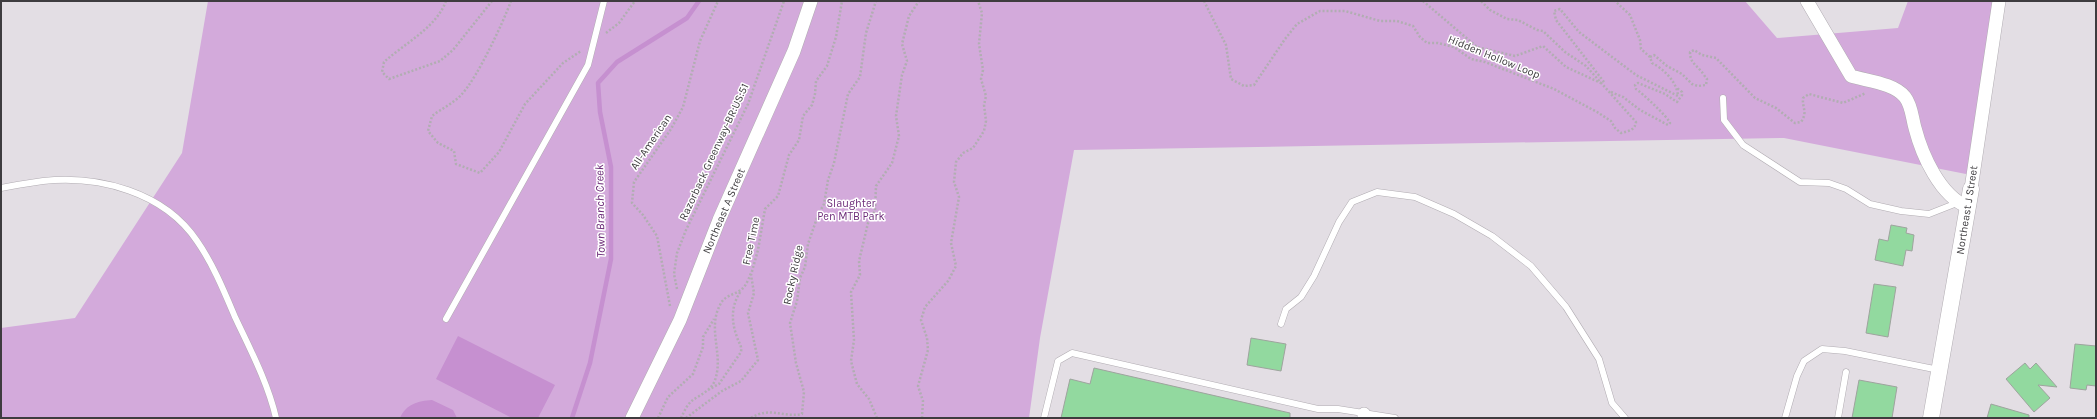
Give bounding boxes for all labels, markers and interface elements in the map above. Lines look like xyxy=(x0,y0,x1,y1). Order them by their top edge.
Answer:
street label: Hidden Hollow Loop xyxy=(1446,33,1542,81)
street label: Razorback Greenway-BR:US:51 xyxy=(677,82,751,222)
street label: All-American xyxy=(628,112,674,172)
water label: Town Branch Creek xyxy=(592,163,608,258)
street label: Northeast J Street xyxy=(1954,165,1980,255)
street label: Northeast A Street xyxy=(700,166,748,256)
park label: Slaughter Pen MTB Park xyxy=(817,197,885,223)
street label: Free Time xyxy=(740,216,762,266)
street label: Rocky Ridge xyxy=(780,244,806,306)

